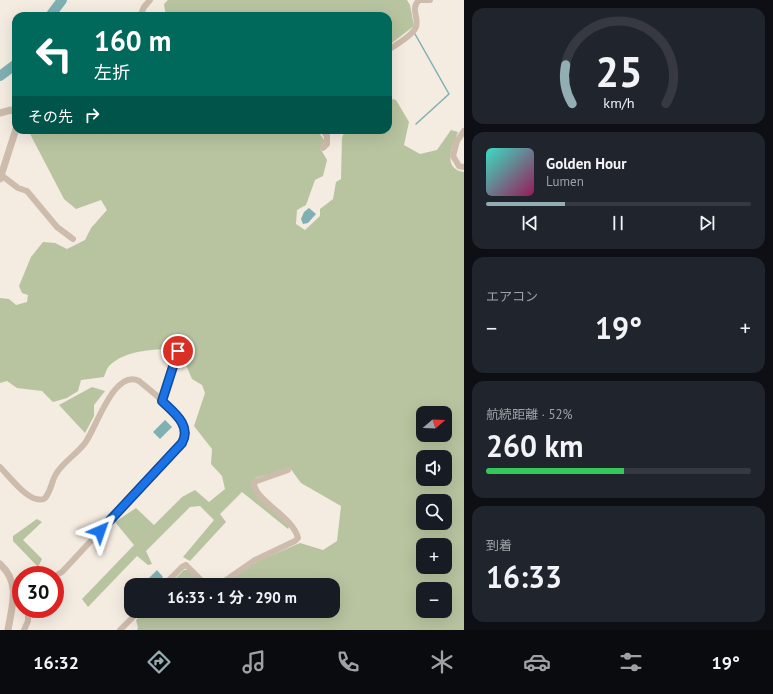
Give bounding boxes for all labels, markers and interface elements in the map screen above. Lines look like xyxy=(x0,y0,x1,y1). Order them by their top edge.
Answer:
text: 160 m xyxy=(94,22,171,59)
icon: left xyxy=(28,28,80,80)
text: 25 xyxy=(595,45,642,98)
text: 左折 xyxy=(94,61,130,84)
text: km/h xyxy=(603,93,634,112)
icon: right xyxy=(81,104,103,126)
text: その先 xyxy=(28,107,73,126)
text: Golden Hour xyxy=(546,154,626,173)
text: Lumen xyxy=(546,173,584,190)
icon: previous xyxy=(519,212,541,234)
icon: pause xyxy=(607,212,629,234)
icon: next xyxy=(696,212,718,234)
text: エアコン xyxy=(486,288,538,305)
text: 19° xyxy=(595,308,642,347)
text: − xyxy=(486,314,497,342)
text: + xyxy=(740,314,751,342)
pin xyxy=(161,334,195,368)
icon: arrive xyxy=(167,340,189,362)
north arrow xyxy=(416,406,452,442)
map controls xyxy=(416,406,452,618)
text: 航続距離 · 52% xyxy=(486,406,573,423)
text: 260 km xyxy=(486,426,584,465)
button: sound xyxy=(416,450,452,486)
button: search xyxy=(416,494,452,530)
position arrow xyxy=(79,510,121,552)
text: 到着 xyxy=(486,537,512,554)
button: + xyxy=(416,538,452,574)
text: 16:33 xyxy=(486,557,562,596)
speed limit sign: 30 xyxy=(12,566,64,618)
button: − xyxy=(416,582,452,618)
text: 16:33 · 1 分 · 290 m xyxy=(167,588,297,607)
icon: directions xyxy=(145,648,173,676)
icon: music xyxy=(240,648,268,676)
icon: phone xyxy=(334,648,362,676)
icon: climate xyxy=(428,648,456,676)
icon: car xyxy=(523,648,551,676)
icon: filters xyxy=(617,648,645,676)
text: 16:32 xyxy=(33,651,79,674)
text: 19° xyxy=(711,651,740,674)

